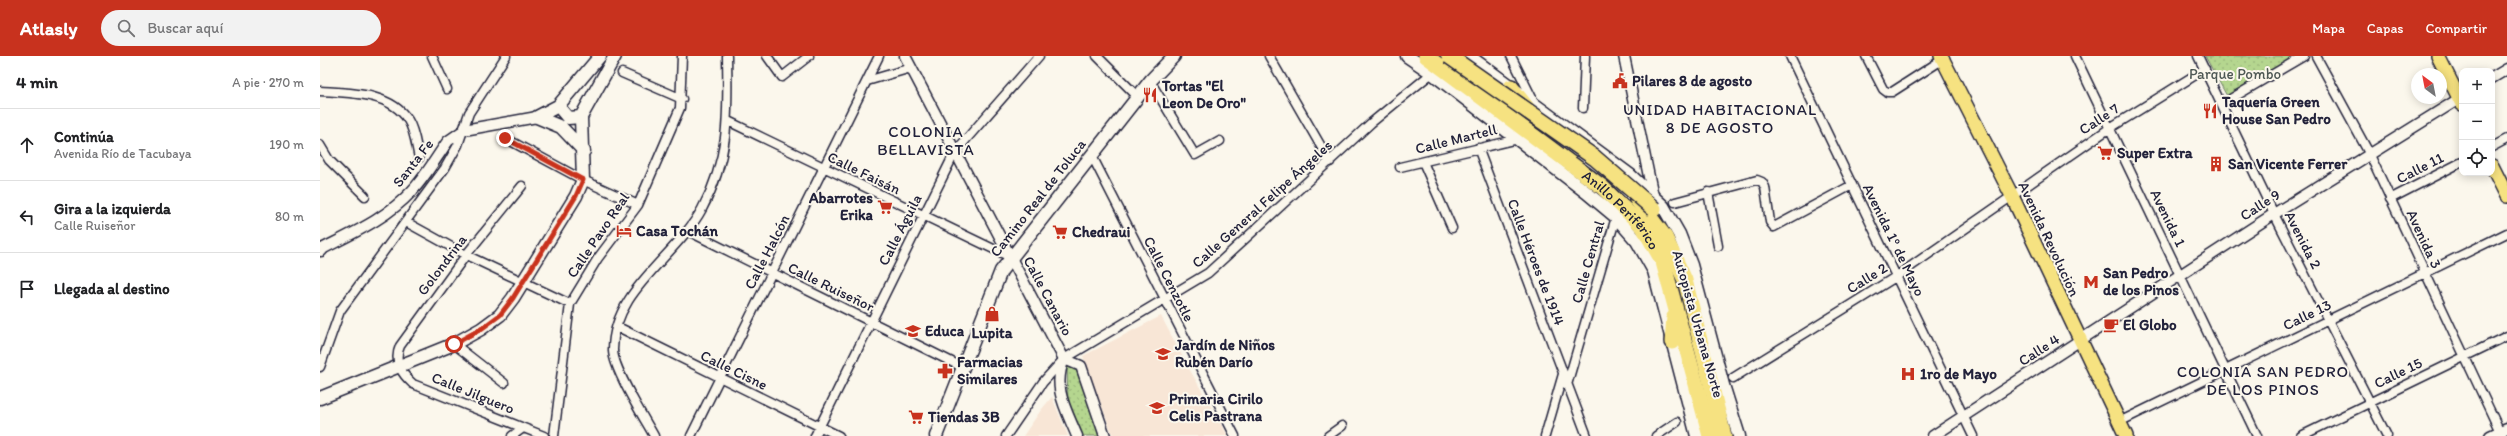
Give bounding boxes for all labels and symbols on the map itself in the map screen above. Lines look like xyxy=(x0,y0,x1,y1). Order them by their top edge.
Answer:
park label: Parque Pombo xyxy=(2189,65,2281,83)
north arrow xyxy=(2411,68,2447,104)
public building icon: Pilares 8 de agosto xyxy=(1611,72,1629,90)
place label: Pilares 8 de agosto xyxy=(1632,72,1752,91)
place label: Tortas "El Leon De Oro" xyxy=(1161,77,1247,112)
restaurant icon: Tortas "El Leon De Oro" xyxy=(1141,86,1159,104)
place label: Taquería Green House San Pedro xyxy=(2221,93,2331,128)
street label: Calle 7 xyxy=(2076,99,2123,139)
district label: UNIDAD HABITACIONAL 8 DE AGOSTO xyxy=(1623,100,1817,137)
restaurant icon: Taquería Green House San Pedro xyxy=(2201,102,2219,120)
street label: Calle Martell xyxy=(1413,120,1499,158)
district label: COLONIA BELLAVISTA xyxy=(877,122,975,159)
route end xyxy=(496,129,514,147)
street label: Santa Fe xyxy=(389,135,437,191)
street label: Camino Real de Toluca xyxy=(986,135,1090,261)
street label: Calle General Felipe Ángeles xyxy=(1188,136,1336,272)
supermarket icon: Super Extra xyxy=(2096,144,2114,162)
place label: Super Extra xyxy=(2117,144,2193,163)
street label: Calle Faisán xyxy=(825,148,904,199)
street label: Calle 11 xyxy=(2393,149,2447,187)
building icon: San Vicente Ferrer xyxy=(2207,155,2225,173)
place label: San Vicente Ferrer xyxy=(2228,155,2348,173)
street label: Anillo Periférico xyxy=(1579,166,1663,253)
street label: Avenida Revolución xyxy=(2014,179,2084,300)
street label: Avenida 1º de Mayo xyxy=(1859,181,1929,299)
street label: Calle 9 xyxy=(2237,185,2284,225)
street label: Avenida 1 xyxy=(2146,186,2190,250)
street label: Calle Pavo Real xyxy=(563,188,634,281)
place label: Abarrotes Erika xyxy=(808,189,874,224)
street label: Calle Águila xyxy=(874,191,926,269)
street label: Calle Héroes de 1914 xyxy=(1504,196,1568,328)
supermarket icon: Abarrotes Erika xyxy=(876,198,894,216)
street label: Avenida 3 xyxy=(2403,207,2445,271)
street label: Avenida 2 xyxy=(2281,208,2325,272)
street label: Calle Halcón xyxy=(740,212,794,292)
street label: Calle Central xyxy=(1568,218,1609,305)
hotel icon: Casa Tochán xyxy=(615,222,633,240)
place label: Casa Tochán xyxy=(636,222,719,240)
supermarket icon: Chedraui xyxy=(1051,223,1069,241)
place label: Chedraui xyxy=(1072,223,1131,241)
street label: Golondrina xyxy=(413,231,471,299)
street label: Calle Cenzotle xyxy=(1140,233,1198,325)
street label: Autopista Urbana Norte xyxy=(1668,248,1728,400)
street label: Calle Canario xyxy=(1019,253,1077,339)
street label: Calle Ruiseñor xyxy=(785,258,877,316)
street label: Calle 2 xyxy=(1843,259,1891,297)
place label: San Pedro de los Pinos xyxy=(2103,264,2179,299)
metro station icon: San Pedro de los Pinos xyxy=(2082,273,2100,291)
street label: Calle 13 xyxy=(2280,296,2334,334)
shop icon: Lupita xyxy=(983,305,1001,323)
cafe icon: El Globo xyxy=(2102,316,2120,334)
place label: El Globo xyxy=(2123,316,2177,334)
school or university icon: Educa xyxy=(904,322,922,340)
place label: Educa xyxy=(925,322,965,340)
place label: Lupita xyxy=(972,324,1013,343)
street label: Calle 4 xyxy=(2015,330,2063,370)
route start xyxy=(445,335,463,353)
place label: Jardín de Niños Rubén Darío xyxy=(1174,336,1275,371)
school or university icon: Jardín de Niños Rubén Darío xyxy=(1154,345,1172,363)
street label: Calle Cisne xyxy=(698,346,770,394)
place label: Farmacias Similares xyxy=(957,353,1023,388)
street label: Calle 15 xyxy=(2371,354,2425,392)
pharmacy icon: Farmacias Similares xyxy=(936,362,954,380)
district label: COLONIA SAN PEDRO DE LOS PINOS xyxy=(2177,362,2349,399)
hospital icon: 1ro de Mayo xyxy=(1899,365,1917,383)
place label: 1ro de Mayo xyxy=(1920,365,1997,384)
street label: Calle Jilguero xyxy=(429,368,517,418)
place label: Primaria Cirilo Celis Pastrana xyxy=(1169,390,1263,425)
school or university icon: Primaria Cirilo Celis Pastrana xyxy=(1148,399,1166,417)
supermarket icon: Tiendas 3B xyxy=(907,408,925,426)
place label: Tiendas 3B xyxy=(927,408,1000,426)

